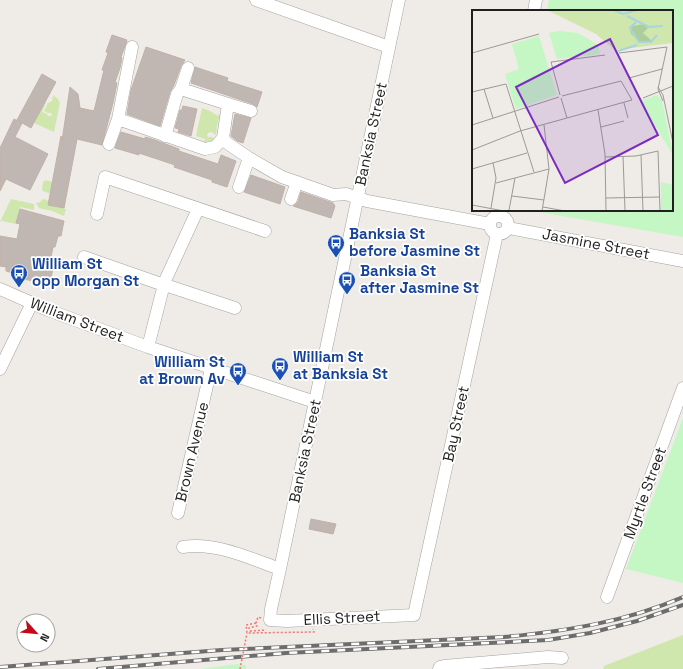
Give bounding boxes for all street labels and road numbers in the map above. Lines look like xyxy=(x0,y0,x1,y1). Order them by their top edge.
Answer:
street label: Banksia Street xyxy=(350,80,391,187)
street label: Jasmine Street xyxy=(541,224,652,263)
street label: William Street xyxy=(28,293,127,346)
street label: Bay Street xyxy=(438,384,473,464)
street label: Banksia Street xyxy=(284,397,325,504)
street label: Brown Avenue xyxy=(171,400,212,504)
street label: Myrtle Street xyxy=(619,444,670,542)
street label: Ellis Street xyxy=(303,606,381,629)

